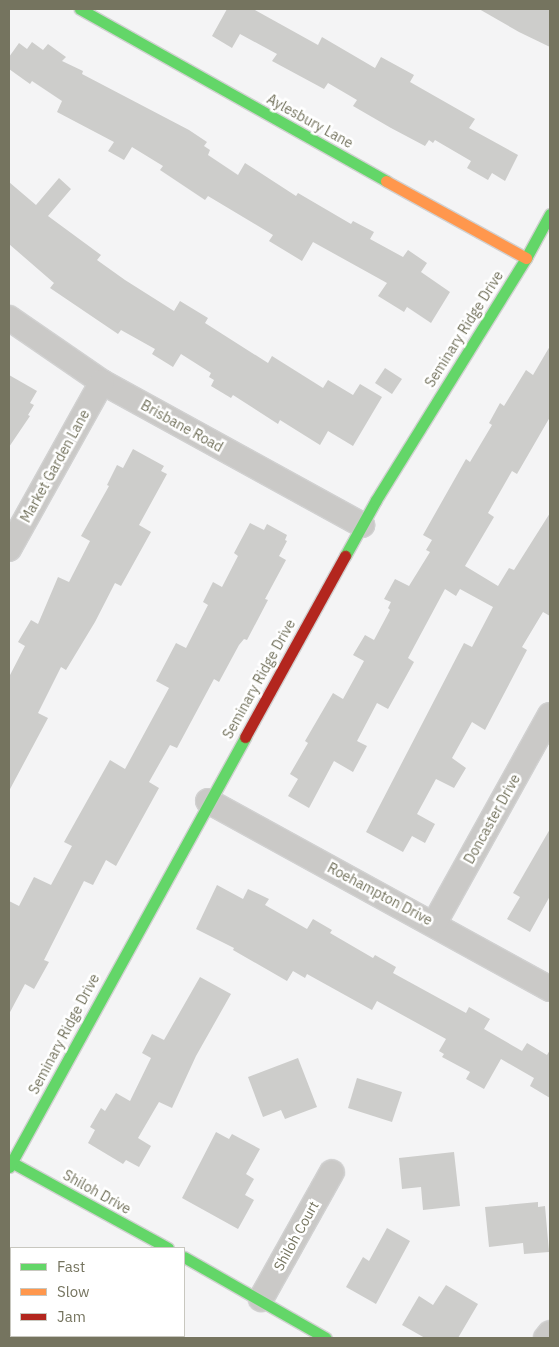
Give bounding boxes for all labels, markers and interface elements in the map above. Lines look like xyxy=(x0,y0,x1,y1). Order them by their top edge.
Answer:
street label: Aylesbury Lane xyxy=(264,90,356,152)
street label: Seminary Ridge Drive xyxy=(421,268,507,390)
street label: Brisbane Road xyxy=(138,397,226,455)
street label: Market Garden Lane xyxy=(17,407,93,525)
street label: Seminary Ridge Drive xyxy=(219,616,299,742)
street label: Doncaster Drive xyxy=(460,771,524,867)
street label: Roehampton Drive xyxy=(325,859,435,929)
street label: Seminary Ridge Drive xyxy=(25,971,103,1097)
street label: Shiloh Drive xyxy=(60,1166,134,1218)
street label: Shiloh Court xyxy=(270,1198,322,1274)
legend xyxy=(10,1247,185,1337)
text: Fast xyxy=(57,1257,85,1276)
text: Slow xyxy=(57,1282,90,1301)
text: Jam xyxy=(57,1307,86,1326)

